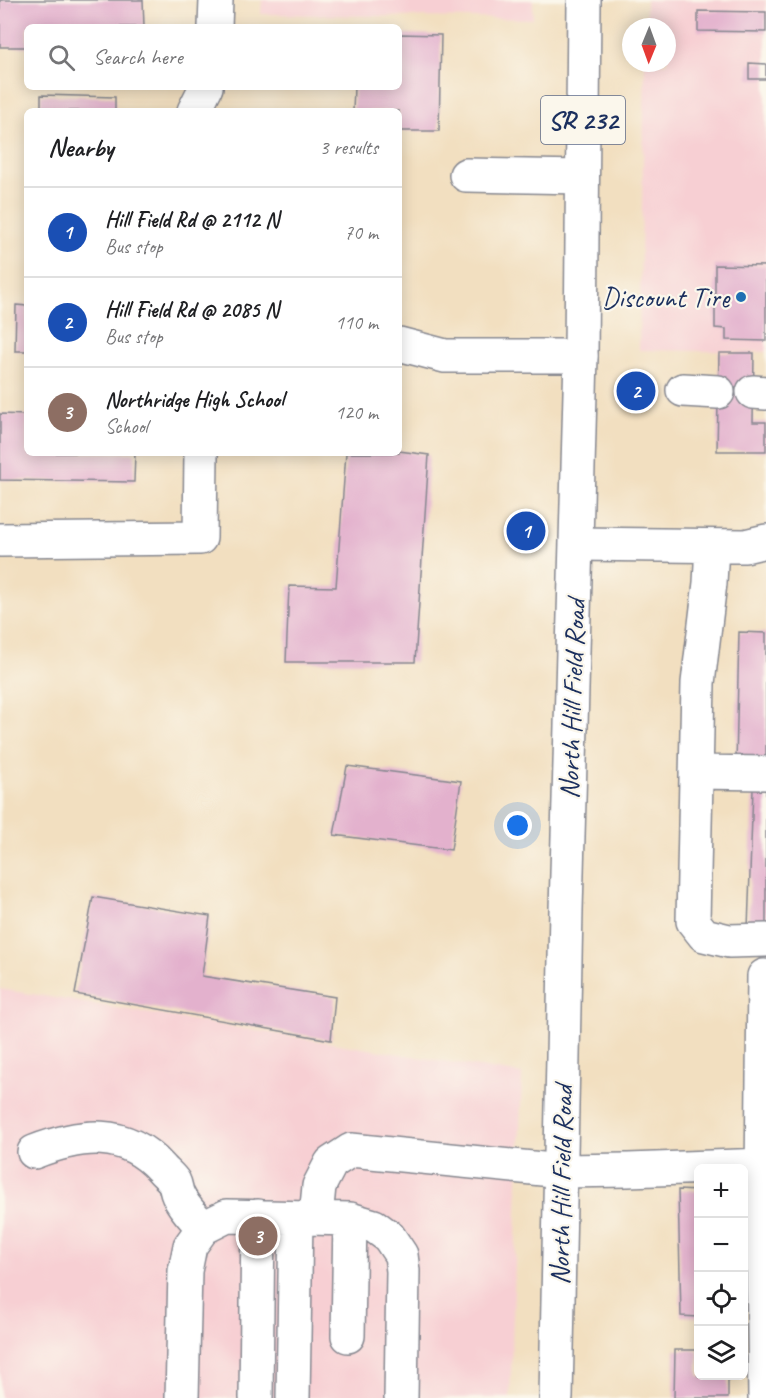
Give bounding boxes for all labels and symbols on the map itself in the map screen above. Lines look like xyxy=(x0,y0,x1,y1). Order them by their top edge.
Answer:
north arrow xyxy=(622,18,676,72)
road number: SR 232 xyxy=(541,96,625,144)
place label: Discount Tire xyxy=(602,280,731,315)
marker: Discount Tire xyxy=(734,290,748,304)
pin: 2 xyxy=(616,368,656,414)
pin: 1 xyxy=(506,508,546,554)
street label: North Hill Field Road xyxy=(551,595,593,799)
your location xyxy=(503,811,532,840)
street label: North Hill Field Road xyxy=(542,1081,580,1285)
pin: 3 xyxy=(238,1214,278,1258)

